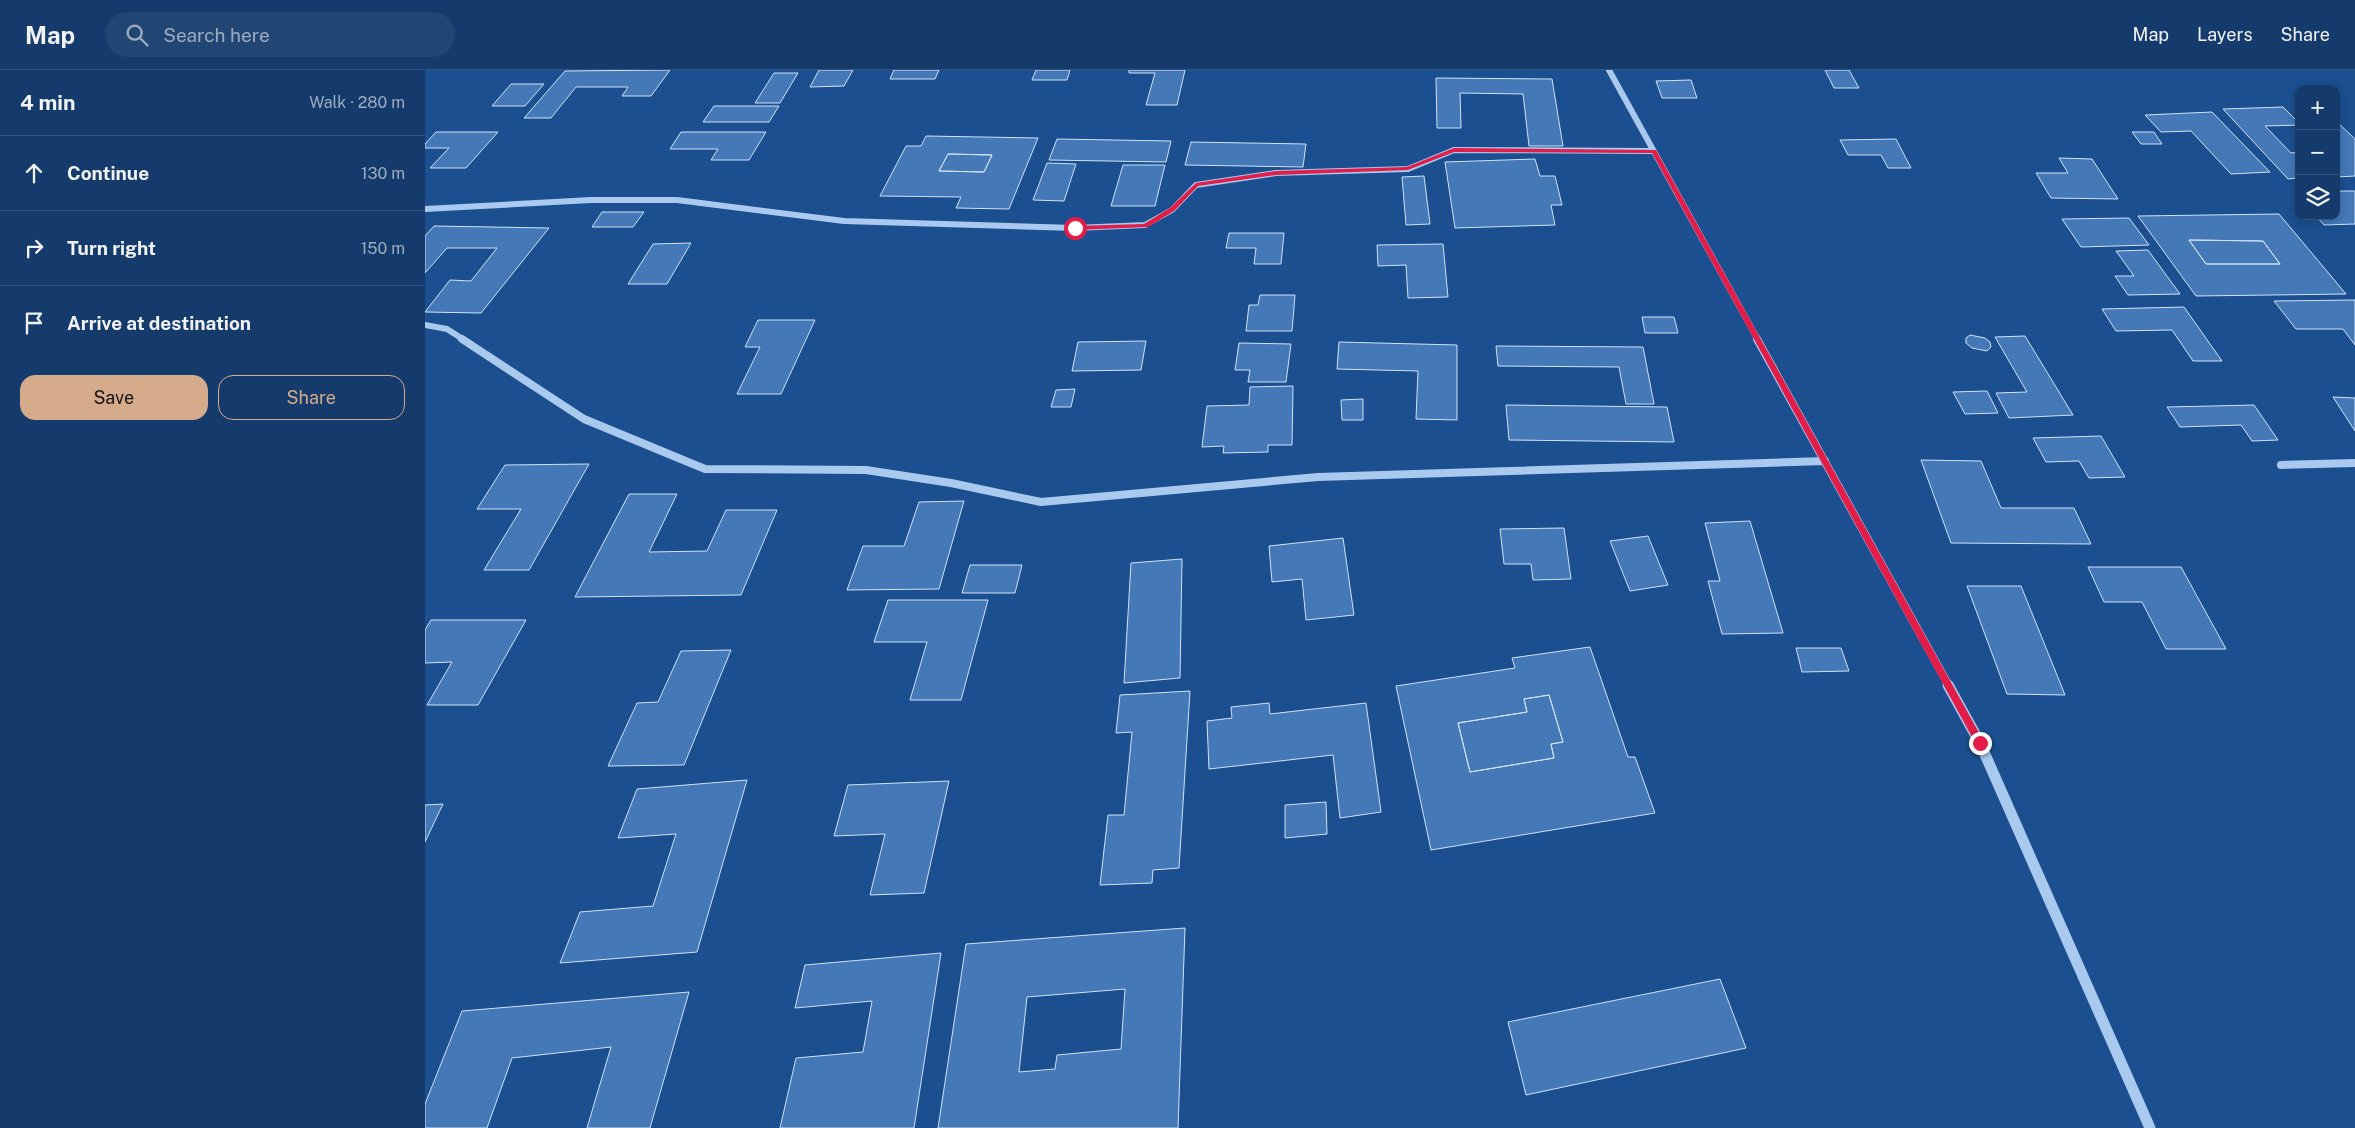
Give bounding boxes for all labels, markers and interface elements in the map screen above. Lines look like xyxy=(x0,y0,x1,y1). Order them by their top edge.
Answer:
search box xyxy=(105,12,455,57)
text: Map xyxy=(25,21,75,49)
icon: search xyxy=(123,21,151,49)
text: Search here xyxy=(163,24,270,46)
text: Map xyxy=(2133,24,2169,45)
text: Layers xyxy=(2197,24,2253,45)
text: Share xyxy=(2281,24,2330,45)
map controls xyxy=(2295,85,2340,220)
button: + xyxy=(2295,85,2340,130)
text: 4 min xyxy=(20,90,75,115)
text: Walk · 280 m xyxy=(309,93,405,112)
button: − xyxy=(2295,130,2340,175)
icon: ahead xyxy=(20,159,48,187)
text: Continue xyxy=(67,162,149,184)
text: 130 m xyxy=(361,164,405,183)
button: layers xyxy=(2295,175,2340,220)
route start xyxy=(1064,217,1087,240)
icon: right xyxy=(20,234,48,262)
text: Turn right xyxy=(67,237,156,259)
text: 150 m xyxy=(361,239,405,258)
icon: arrive xyxy=(20,309,48,337)
text: Arrive at destination xyxy=(67,312,251,334)
button: Save xyxy=(20,375,208,420)
button: Share xyxy=(218,375,405,420)
route end xyxy=(1969,732,1992,755)

